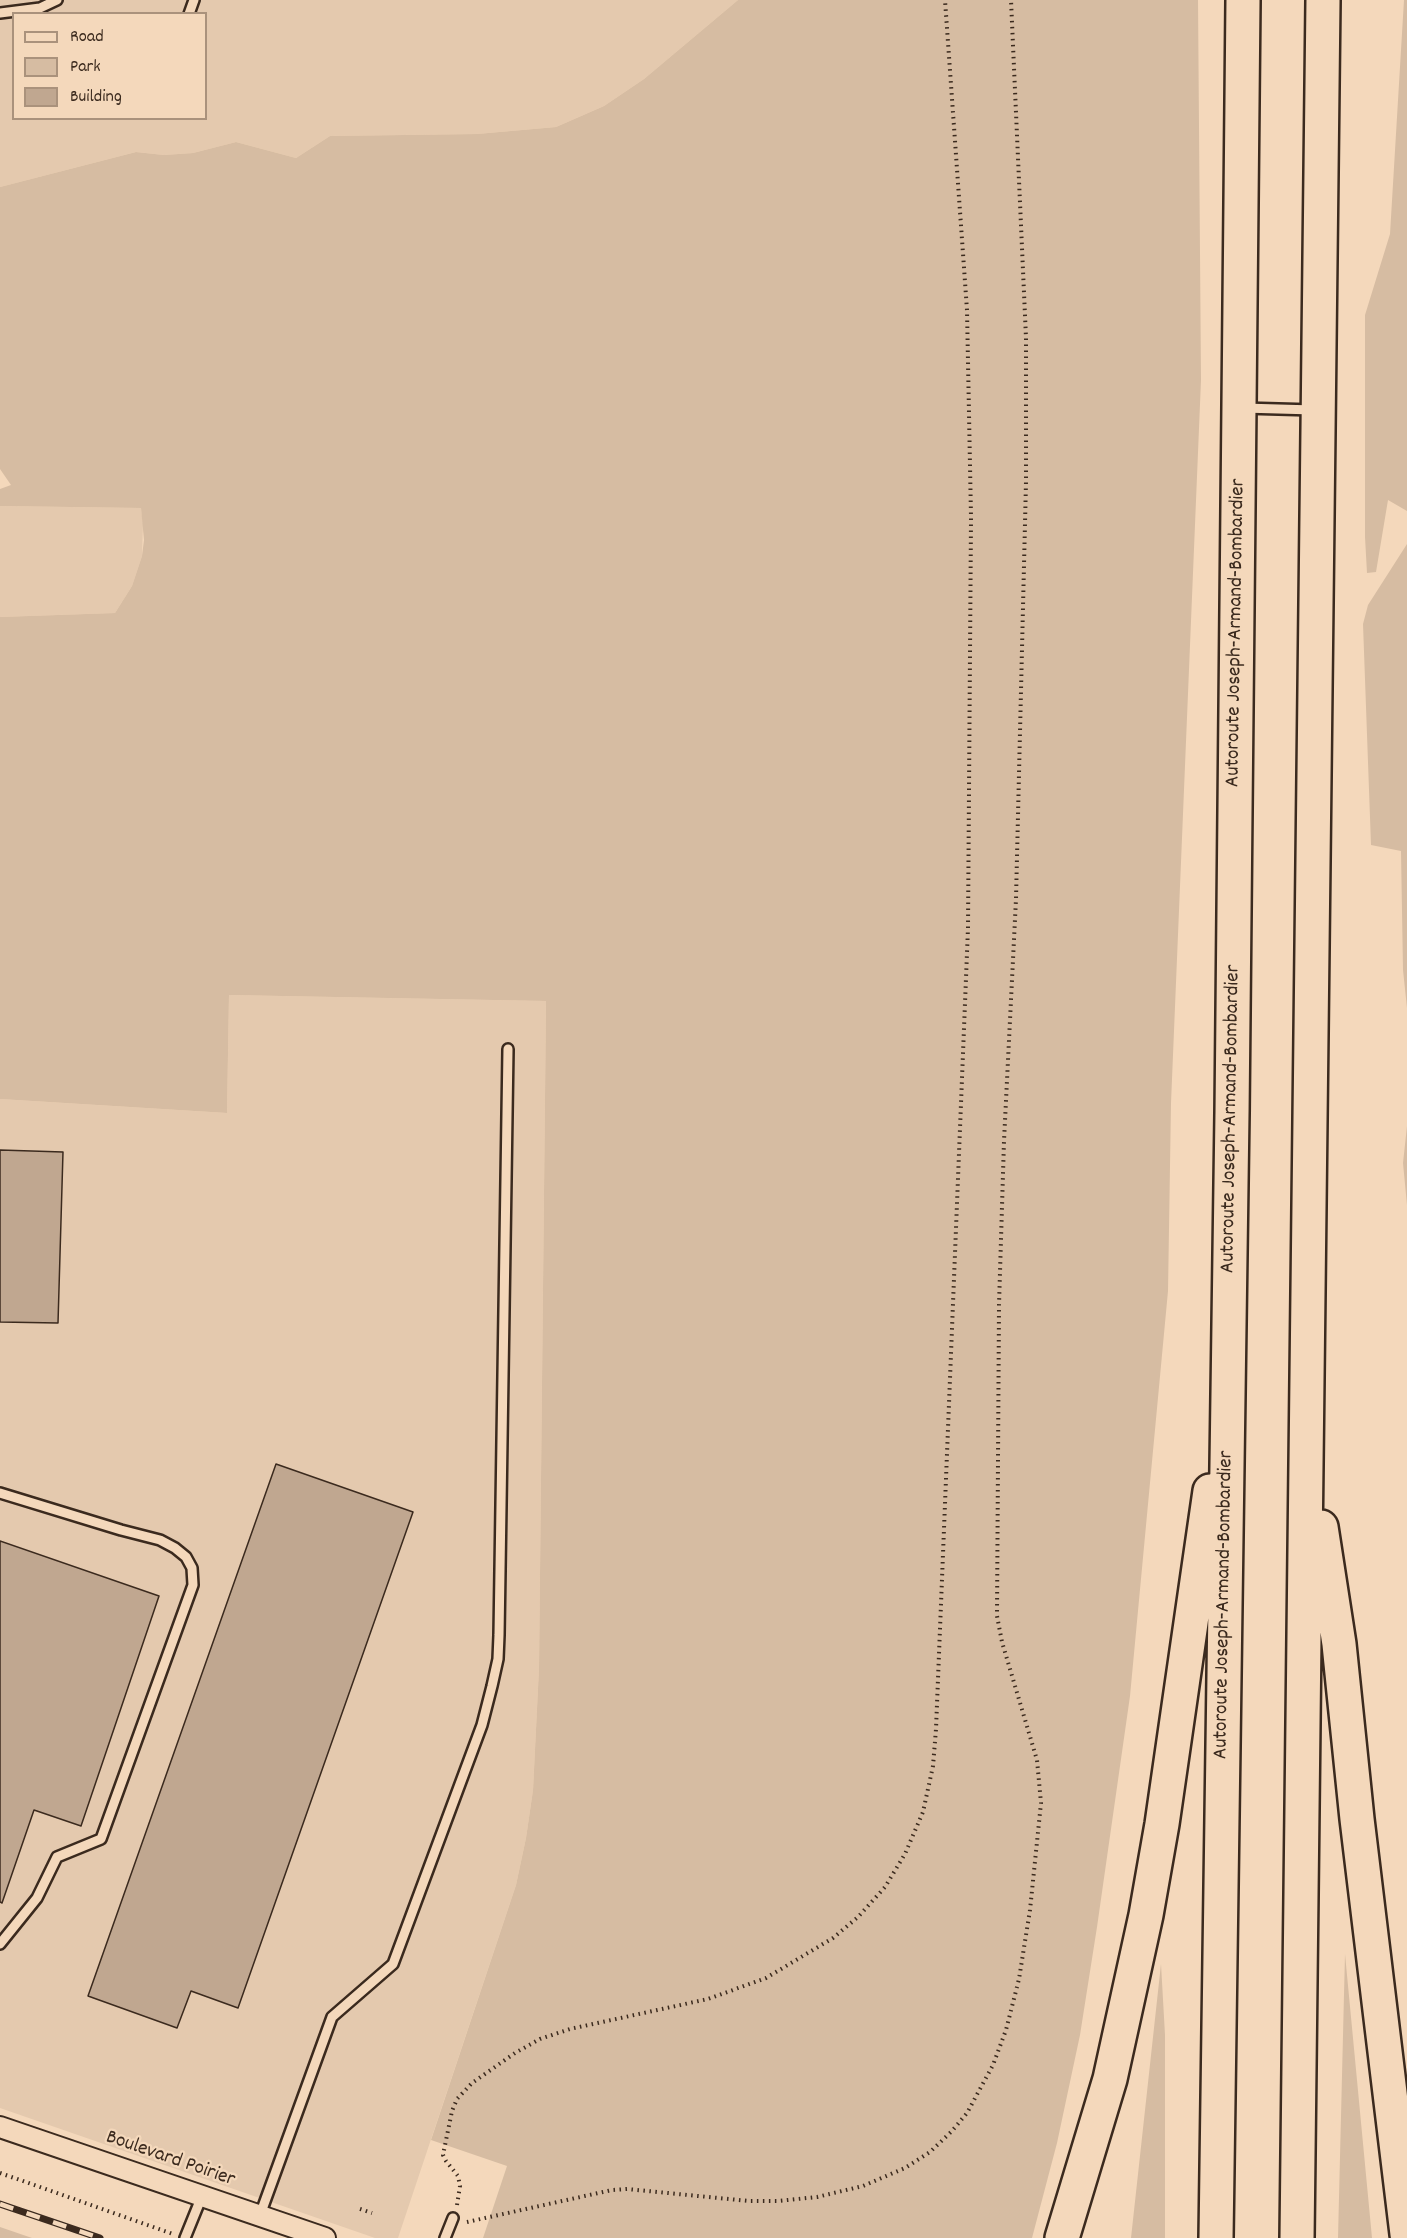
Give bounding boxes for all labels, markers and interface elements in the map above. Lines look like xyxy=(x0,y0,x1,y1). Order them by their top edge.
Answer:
legend xyxy=(12,12,207,120)
text: Road xyxy=(70,25,104,50)
text: Park xyxy=(70,55,101,80)
text: Building xyxy=(70,85,122,110)
street label: Autoroute Joseph-Armand-Bombardier xyxy=(1222,479,1252,787)
street label: Autoroute Joseph-Armand-Bombardier xyxy=(1217,965,1247,1273)
street label: Autoroute Joseph-Armand-Bombardier xyxy=(1210,1451,1240,1759)
street label: Boulevard Poirier xyxy=(102,2126,238,2194)

